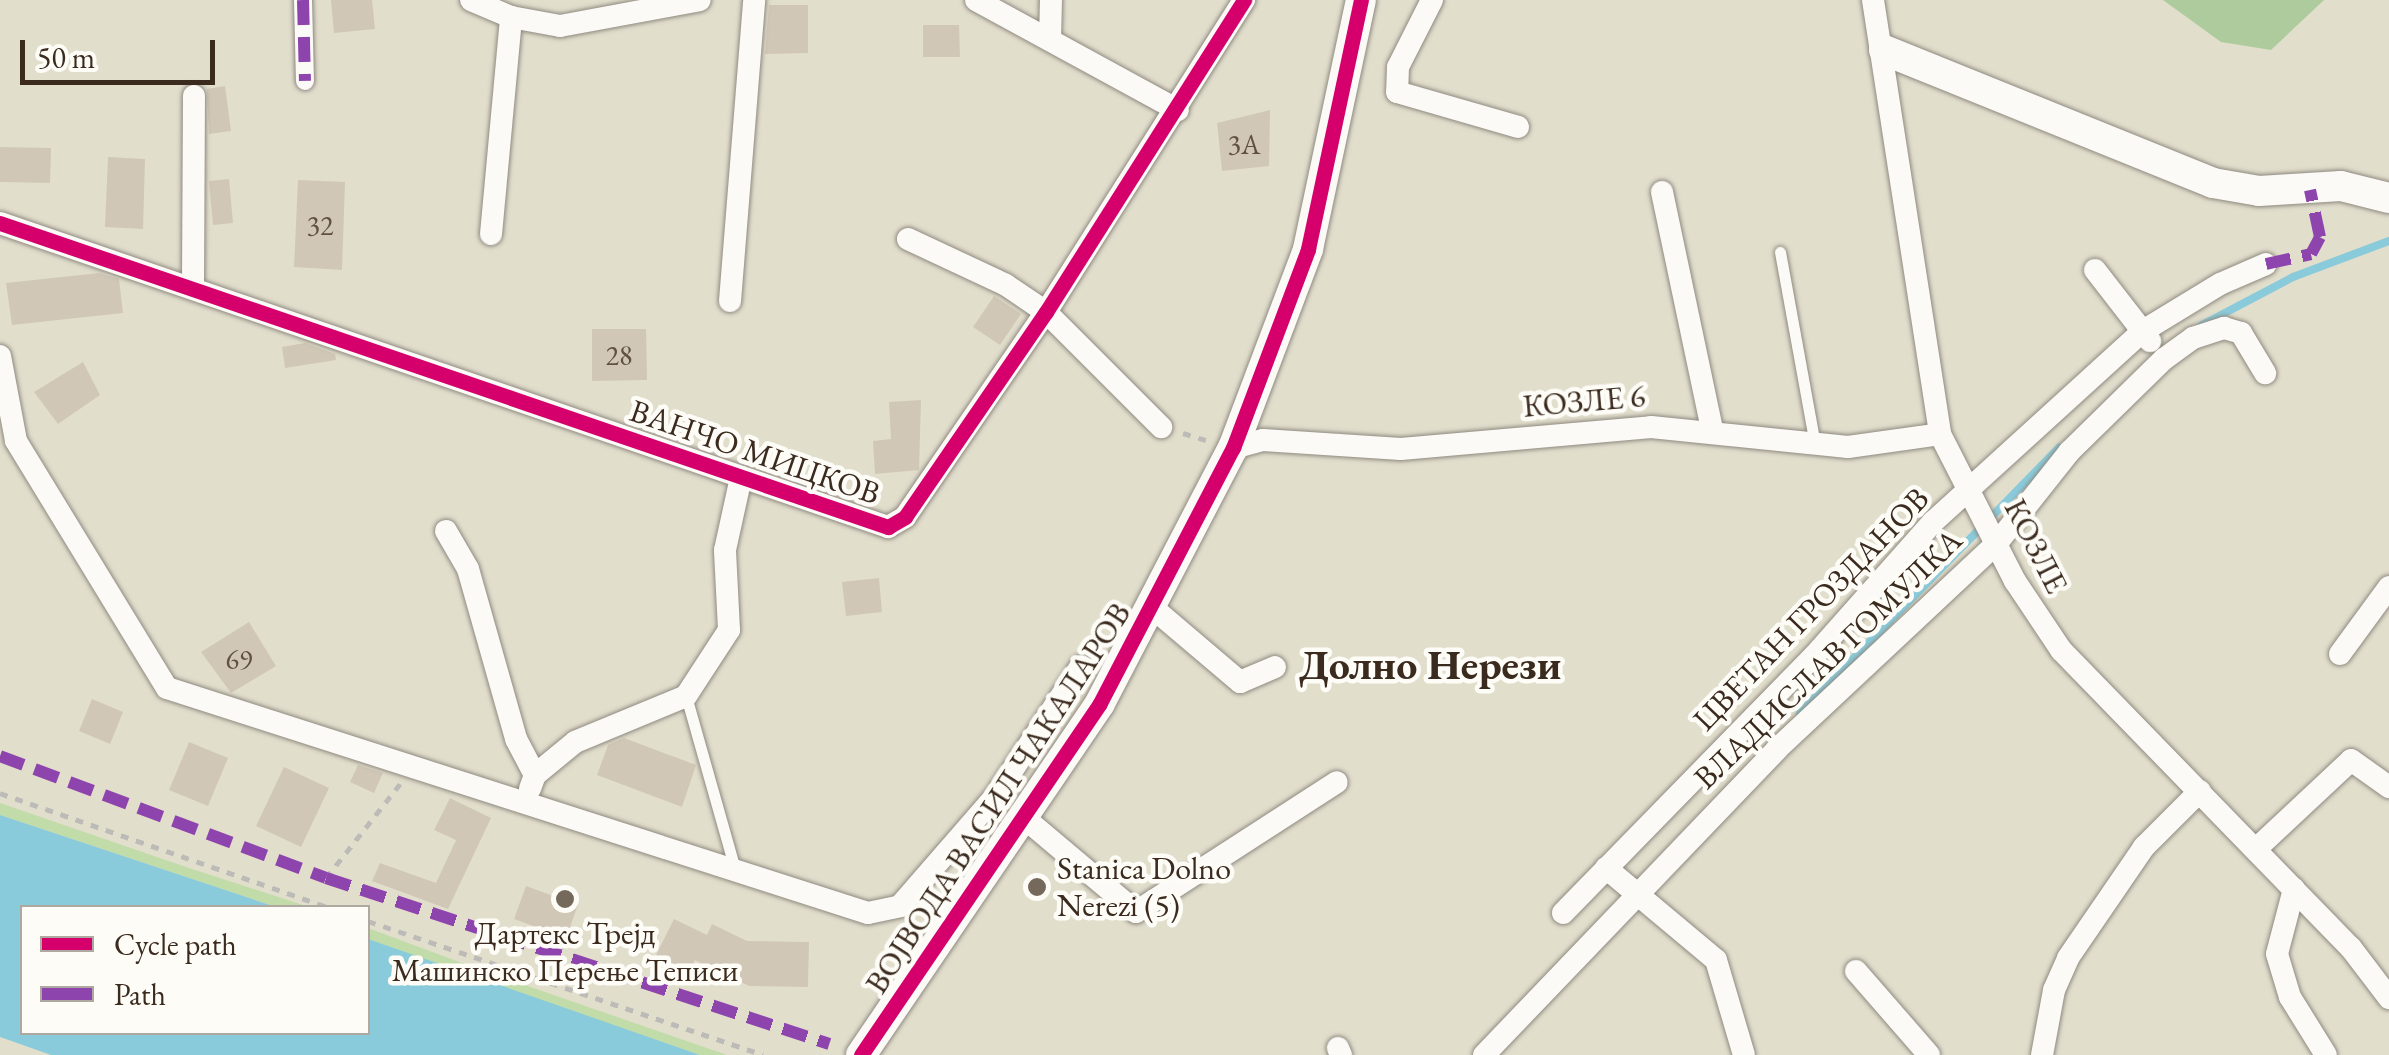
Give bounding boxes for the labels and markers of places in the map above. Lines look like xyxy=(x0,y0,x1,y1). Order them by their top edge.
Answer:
place label: Stanica Dolno Nerezi (5) xyxy=(1057,850,1231,925)
marker: Stanica Dolno Nerezi (5) xyxy=(1026,876,1048,898)
marker: Дартекс Трејд Машинско Перење Теписи xyxy=(554,888,576,910)
place label: Дартекс Трејд Машинско Перење Теписи xyxy=(392,915,738,990)

